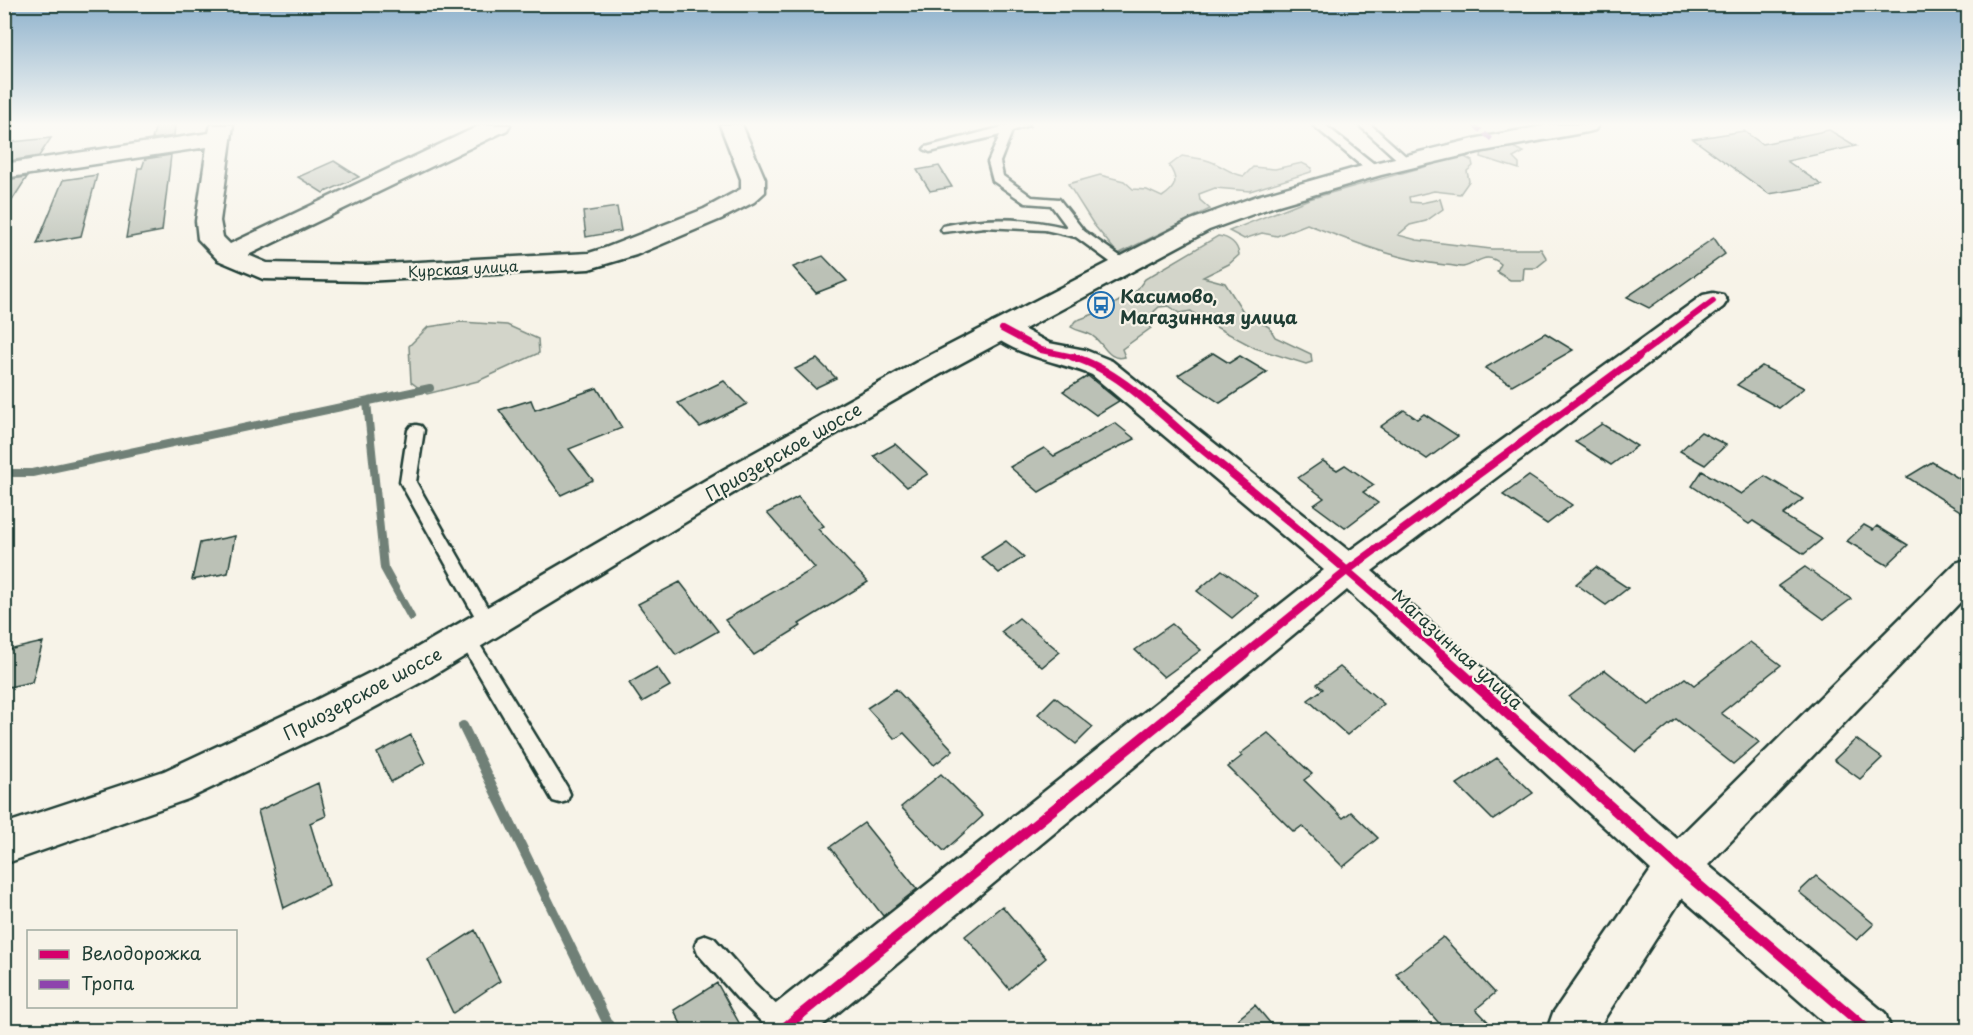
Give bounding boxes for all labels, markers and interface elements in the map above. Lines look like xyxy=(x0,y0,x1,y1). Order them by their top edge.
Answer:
street label: Курская улица xyxy=(407,254,519,282)
place label: Касимово, Магазинная улица xyxy=(1120,282,1298,330)
bus stop icon: Касимово, Магазинная улица xyxy=(1086,290,1116,320)
street label: Приозерское шоссе xyxy=(700,395,866,507)
street label: Магазинная улица xyxy=(1386,583,1530,716)
street label: Приозерское шоссе xyxy=(278,640,446,746)
legend xyxy=(27,930,237,1008)
text: Велодорожка xyxy=(81,939,202,966)
text: Тропа xyxy=(81,969,134,996)

